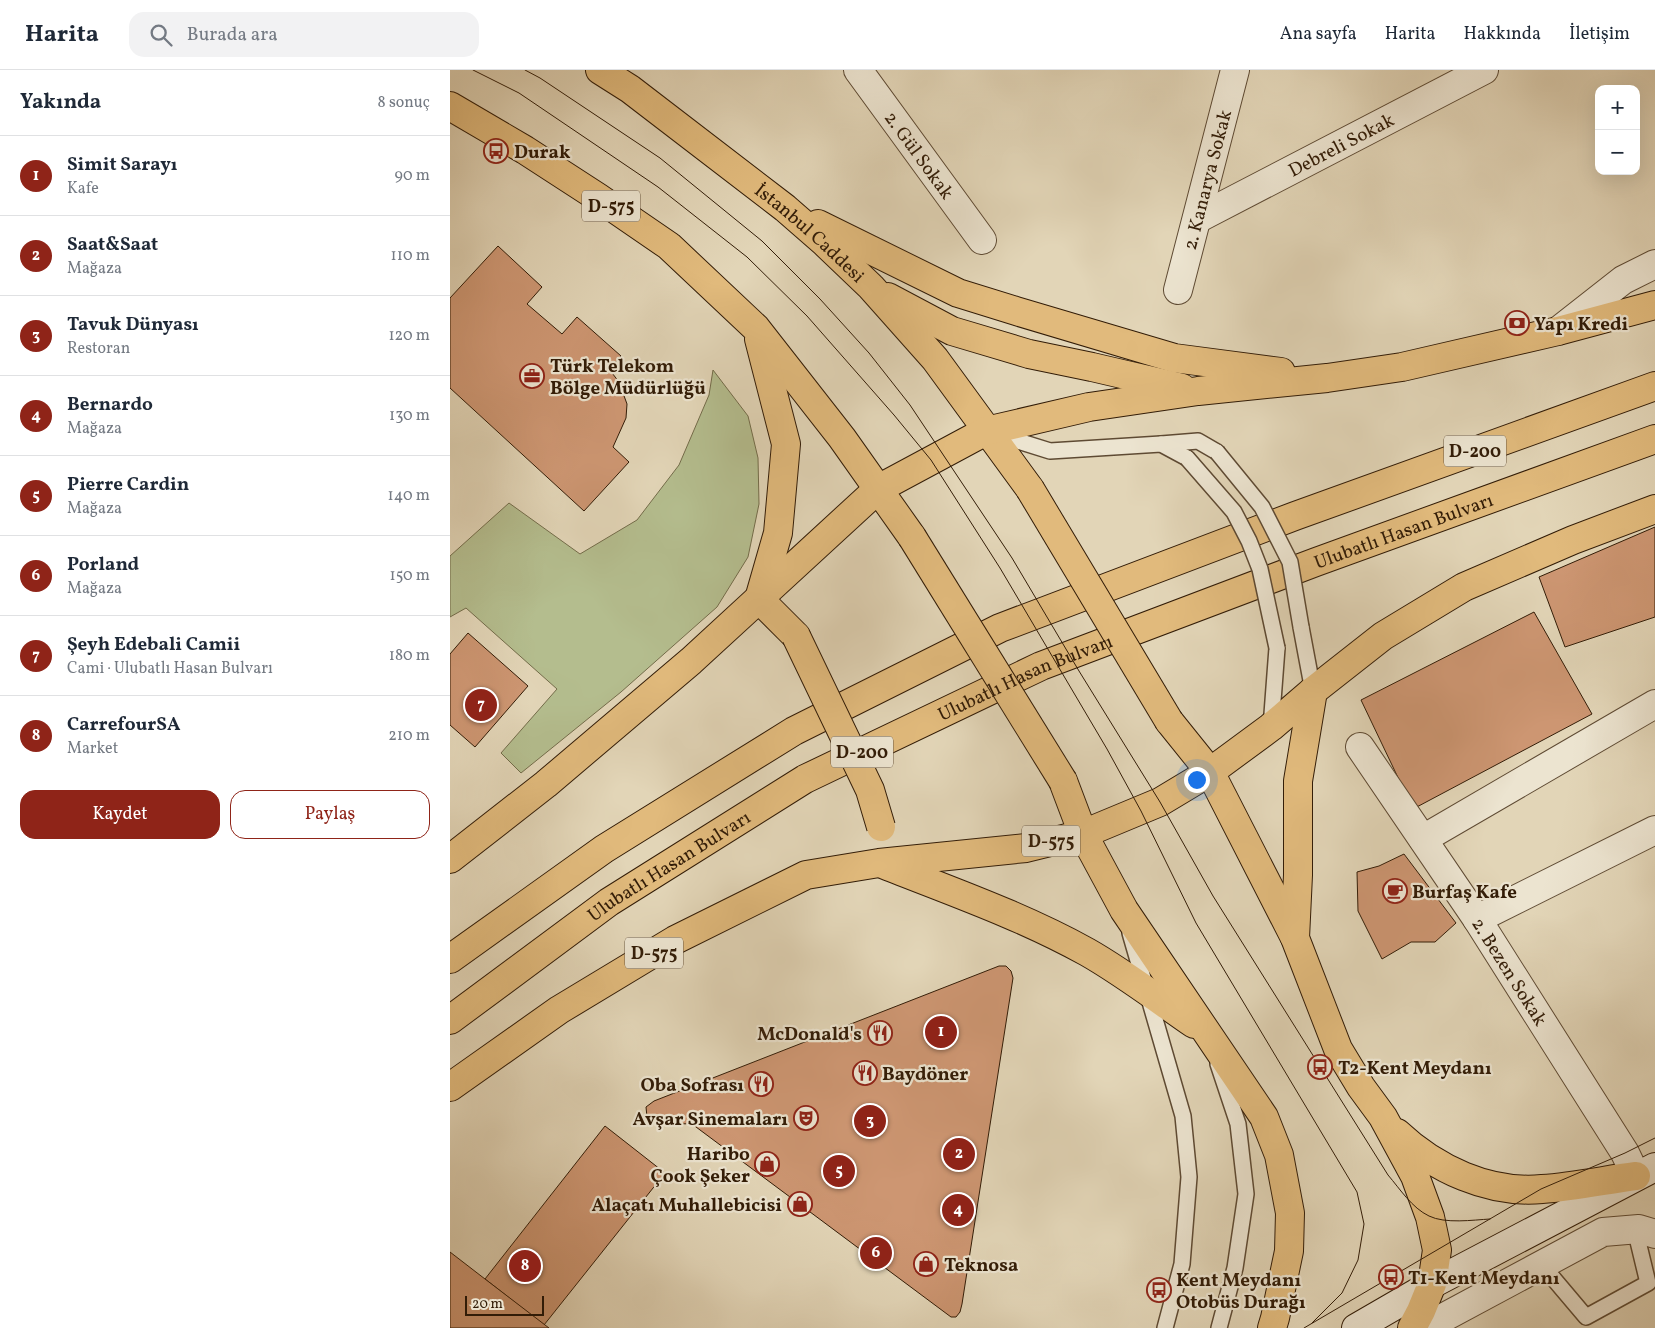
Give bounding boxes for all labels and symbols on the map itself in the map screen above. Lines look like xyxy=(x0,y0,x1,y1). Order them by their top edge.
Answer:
street label: 2. Gül Sokak xyxy=(877,107,959,205)
street label: 2. Kanarya Sokak xyxy=(1178,107,1239,253)
street label: Debreli Sokak xyxy=(1284,108,1399,184)
bus stop icon: Durak xyxy=(483,138,509,164)
place label: Durak xyxy=(514,140,571,166)
street label: İstanbul Caddesi xyxy=(748,178,870,290)
road number: D-575 xyxy=(582,190,640,222)
bank icon: Yapı Kredi xyxy=(1504,310,1530,336)
place label: Yapı Kredi xyxy=(1534,312,1629,338)
place label: Türk Telekom Bölge Müdürlüğü xyxy=(550,354,706,402)
office icon: Türk Telekom Bölge Müdürlüğü xyxy=(519,363,545,389)
road number: D-200 xyxy=(1444,436,1506,466)
street label: Ulubatlı Hasan Bulvarı xyxy=(1311,488,1497,577)
street label: Ulubatlı Hasan Bulvarı xyxy=(934,629,1117,729)
pin: 7 xyxy=(465,686,497,724)
road number: D-200 xyxy=(831,736,893,768)
your location xyxy=(1184,767,1210,793)
street label: Ulubatlı Hasan Bulvarı xyxy=(583,805,756,929)
road number: D-575 xyxy=(1022,826,1080,856)
cafe icon: Burfaş Kafe xyxy=(1382,878,1408,904)
place label: Burfaş Kafe xyxy=(1412,880,1517,906)
street label: 2. Bezen Sokak xyxy=(1464,913,1552,1032)
road number: D-575 xyxy=(625,938,683,968)
pin: 1 xyxy=(925,1013,957,1051)
restaurant icon: McDonald's xyxy=(867,1020,893,1046)
place label: McDonald's xyxy=(757,1022,862,1048)
bus stop icon: T2-Kent Meydanı xyxy=(1307,1054,1333,1080)
place label: T2-Kent Meydanı xyxy=(1338,1056,1492,1082)
restaurant icon: Baydöner xyxy=(852,1060,878,1086)
place label: Baydöner xyxy=(882,1062,968,1088)
restaurant icon: Oba Sofrası xyxy=(748,1071,774,1097)
place label: Oba Sofrası xyxy=(641,1073,744,1099)
pin: 3 xyxy=(854,1102,886,1140)
theatre icon: Avşar Sinemaları xyxy=(793,1105,819,1131)
place label: Avşar Sinemaları xyxy=(633,1107,788,1133)
pin: 2 xyxy=(943,1135,975,1173)
place label: Haribo Çook Şeker xyxy=(651,1142,750,1190)
shop icon: Haribo Çook Şeker xyxy=(754,1151,780,1177)
pin: 5 xyxy=(823,1152,855,1190)
shop icon: Alaçatı Muhallebicisi xyxy=(787,1191,813,1217)
pin: 4 xyxy=(942,1191,974,1229)
place label: Alaçatı Muhallebicisi xyxy=(592,1193,782,1219)
pin: 6 xyxy=(860,1234,892,1272)
pin: 8 xyxy=(509,1247,541,1285)
shop icon: Teknosa xyxy=(913,1251,939,1277)
place label: Teknosa xyxy=(944,1253,1018,1279)
bus stop icon: T1-Kent Meydanı xyxy=(1378,1264,1404,1290)
place label: T1-Kent Meydanı xyxy=(1408,1266,1560,1292)
place label: Kent Meydanı Otobüs Durağı xyxy=(1176,1268,1306,1316)
bus stop icon: Kent Meydanı Otobüs Durağı xyxy=(1146,1277,1172,1303)
scale bar xyxy=(465,1293,544,1316)

